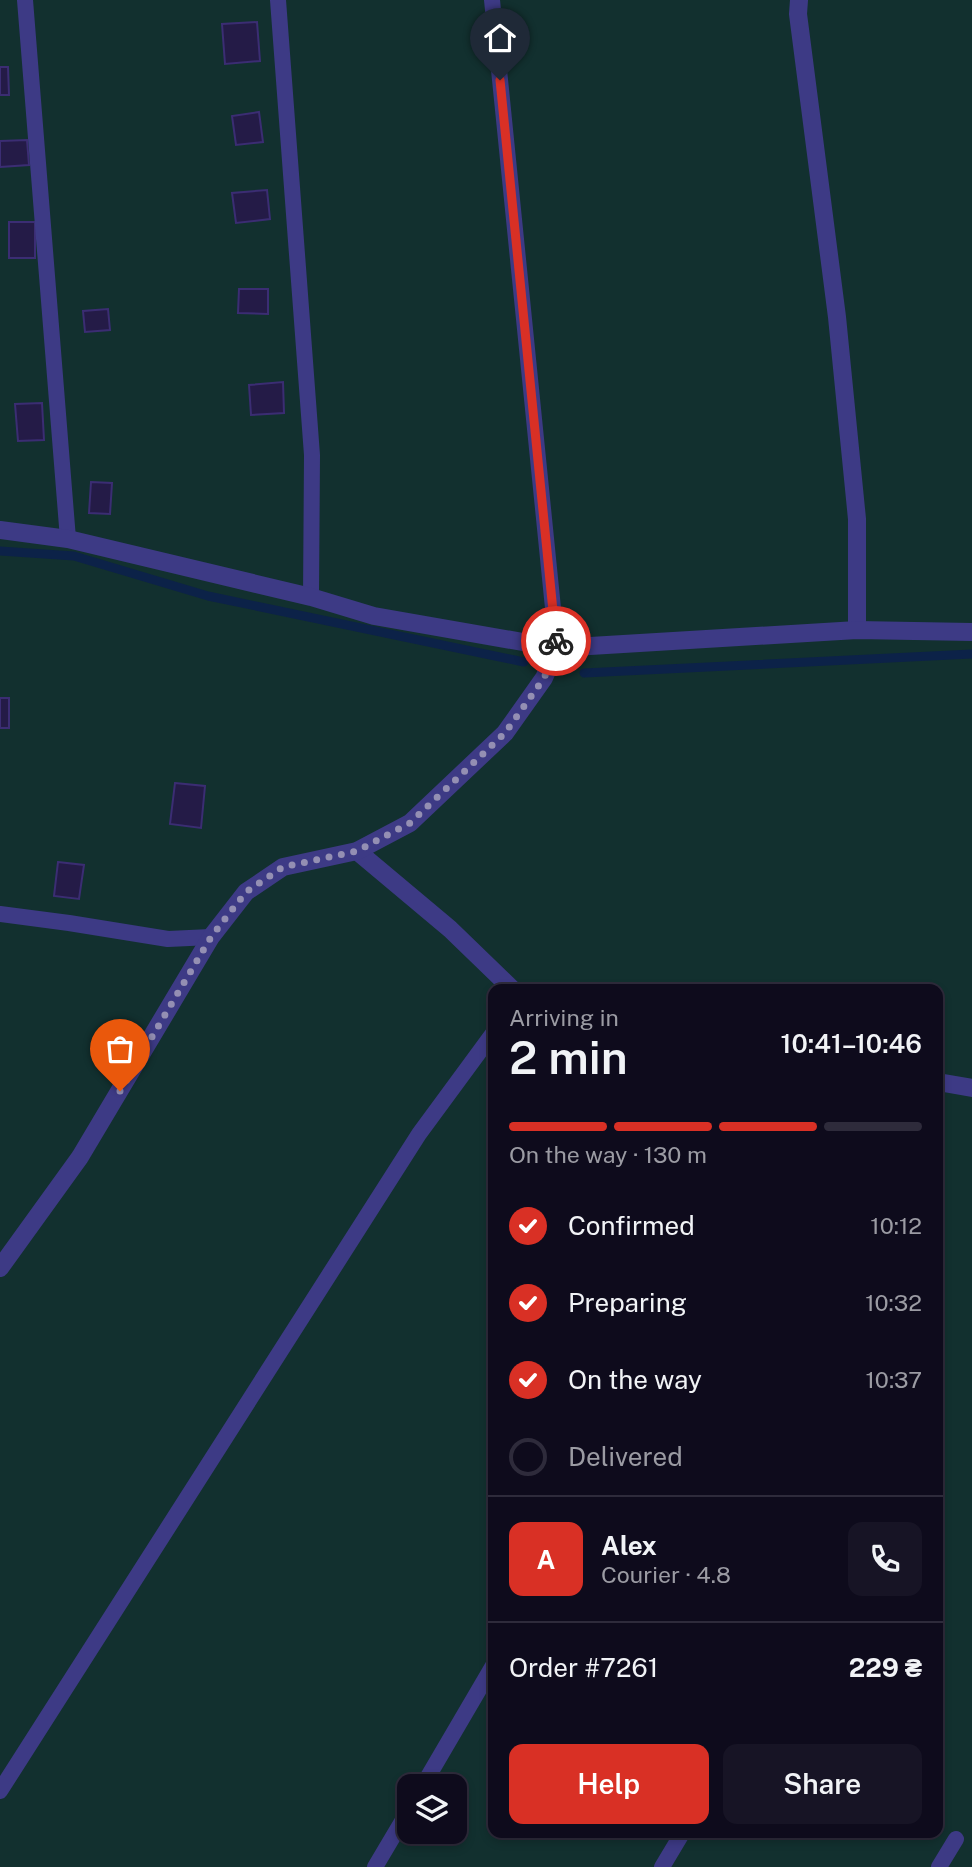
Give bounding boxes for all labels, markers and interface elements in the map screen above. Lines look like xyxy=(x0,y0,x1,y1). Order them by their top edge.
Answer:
pin xyxy=(470,8,530,80)
icon: home xyxy=(481,19,519,57)
courier xyxy=(521,606,591,676)
icon: bike xyxy=(537,622,575,660)
text: Arriving in xyxy=(509,1004,619,1031)
pin xyxy=(90,1019,150,1091)
text: 10:41–10:46 xyxy=(781,1028,922,1059)
icon: bag xyxy=(101,1030,139,1068)
text: 2 min xyxy=(509,1030,628,1084)
text: On the way · 130 m xyxy=(509,1141,707,1168)
icon: check xyxy=(509,1207,547,1245)
text: Confirmed xyxy=(568,1210,695,1241)
text: 10:12 xyxy=(870,1212,922,1239)
icon: check xyxy=(509,1284,547,1322)
text: Preparing xyxy=(568,1287,687,1318)
text: 10:32 xyxy=(865,1289,922,1316)
icon: check xyxy=(509,1361,547,1399)
text: On the way xyxy=(568,1364,702,1395)
text: 10:37 xyxy=(865,1366,922,1393)
text: Delivered xyxy=(568,1441,683,1472)
button: phone xyxy=(848,1522,922,1596)
text: Alex xyxy=(601,1530,657,1561)
text: A xyxy=(537,1544,555,1575)
text: Courier · 4.8 xyxy=(601,1561,731,1588)
text: Order #7261 xyxy=(509,1652,658,1683)
text: 229 ₴ xyxy=(849,1652,922,1683)
button: Help xyxy=(509,1744,709,1824)
button: Share xyxy=(723,1744,922,1824)
map controls xyxy=(397,1774,467,1844)
button: layers xyxy=(397,1774,467,1844)

